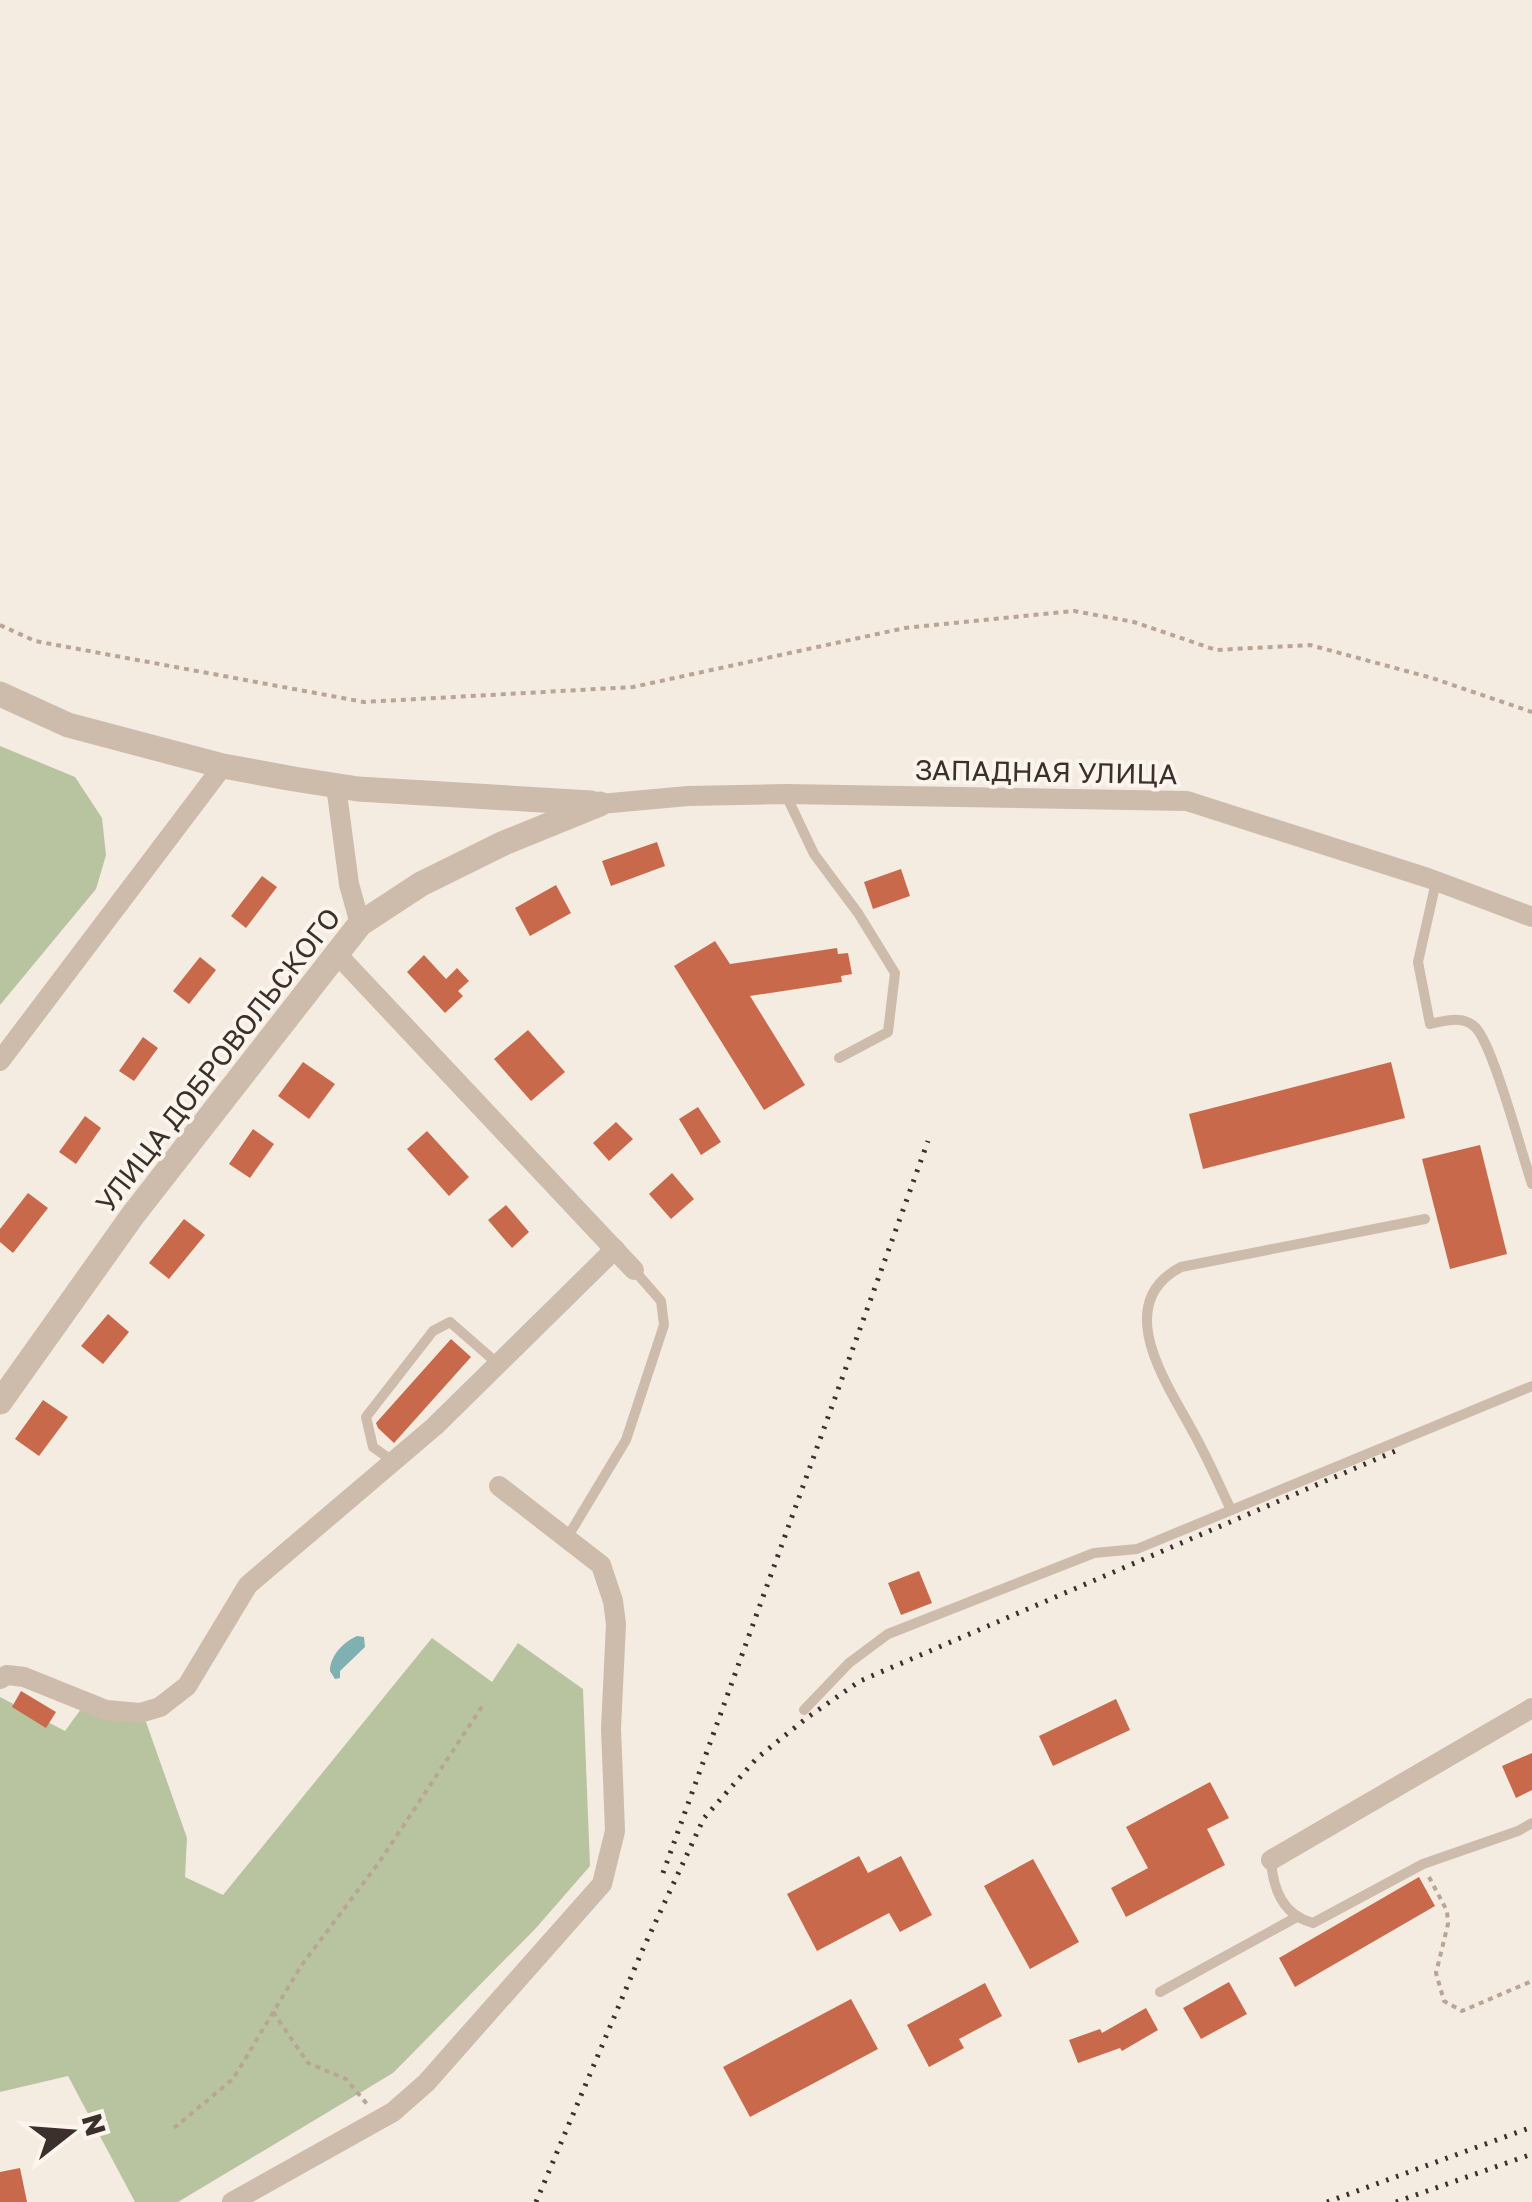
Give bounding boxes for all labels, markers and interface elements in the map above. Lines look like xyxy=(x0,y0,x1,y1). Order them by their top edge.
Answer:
street label: ЗАПАДНАЯ УЛИЦА xyxy=(914,753,1178,790)
street label: УЛИЦА ДОБРОВОЛЬСКОГО xyxy=(88,901,347,1218)
north arrow xyxy=(20,2082,120,2182)
text: N xyxy=(75,2110,113,2140)

